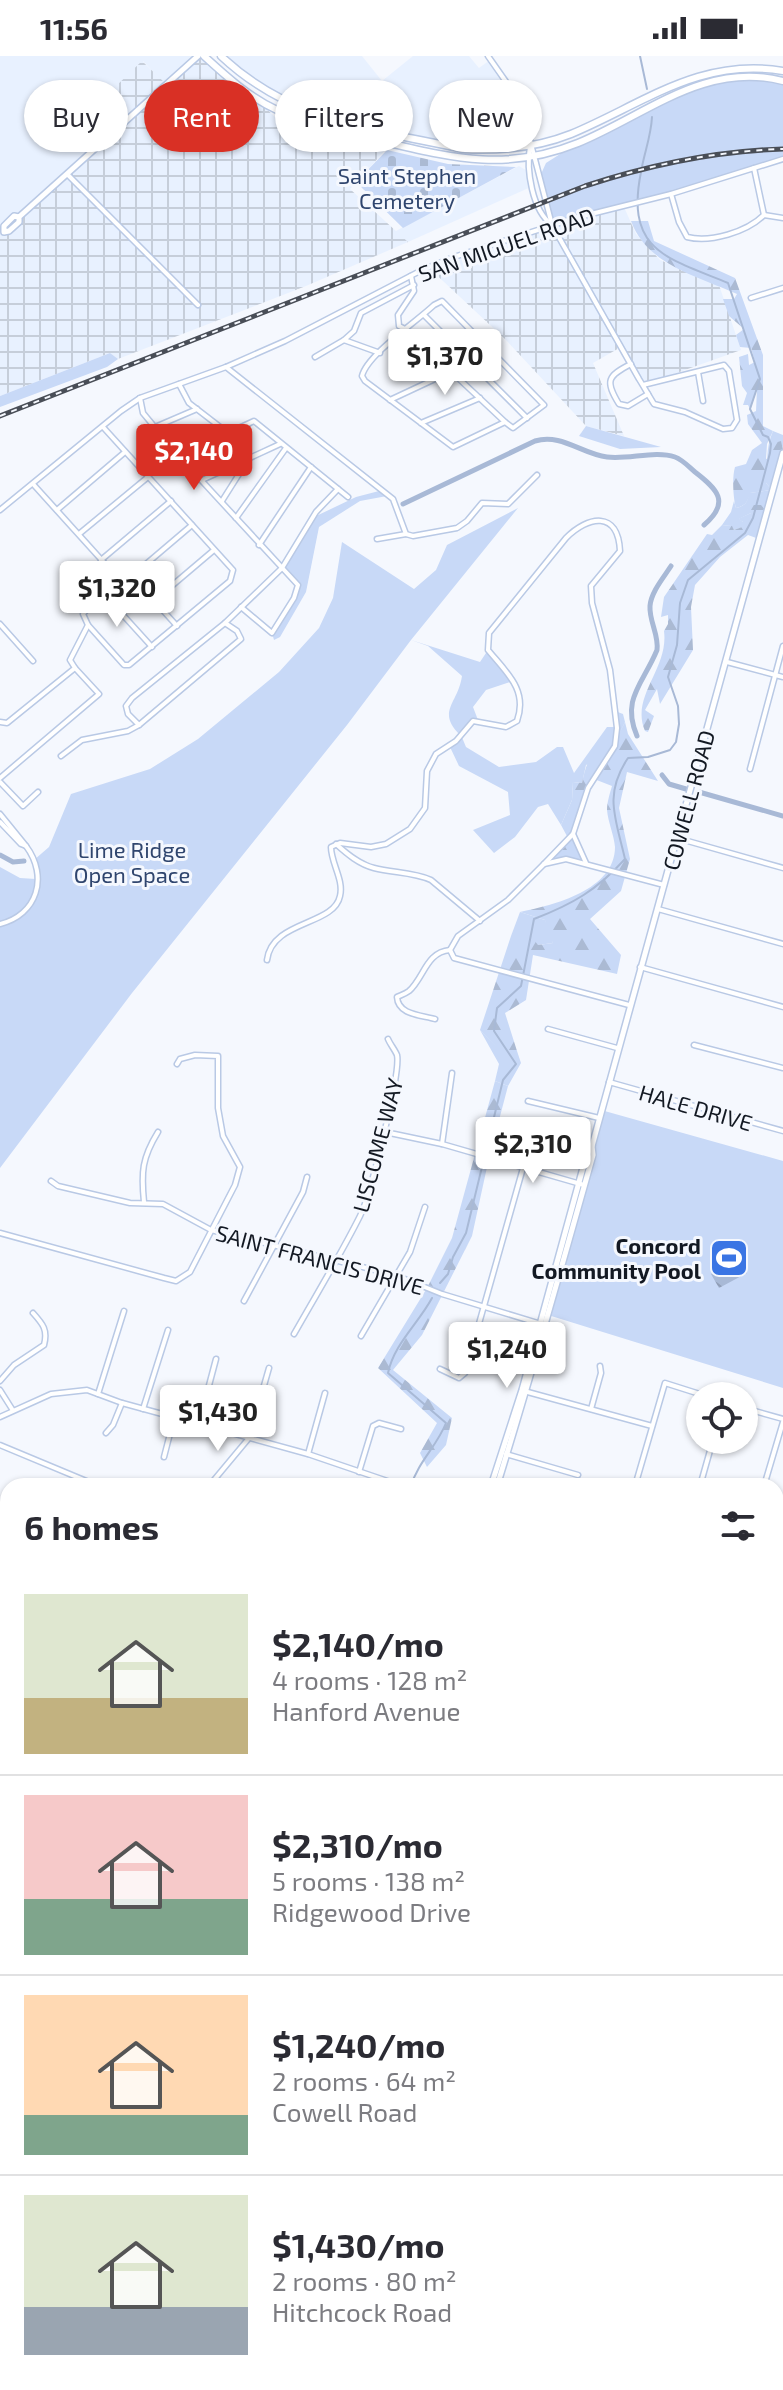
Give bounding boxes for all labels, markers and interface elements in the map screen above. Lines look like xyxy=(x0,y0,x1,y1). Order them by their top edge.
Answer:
text: 11:56 xyxy=(40,10,108,46)
chip: Buy xyxy=(24,80,128,152)
chip: Rent xyxy=(144,80,259,152)
chip: Filters xyxy=(275,80,413,152)
chip: New xyxy=(429,80,542,152)
park label: Saint Stephen Cemetery xyxy=(338,162,476,213)
street label: SAN MIGUEL ROAD xyxy=(415,202,597,286)
pin: $1,370 xyxy=(380,329,510,397)
text: $1,370 xyxy=(406,339,484,370)
pin: $2,140 xyxy=(129,424,259,492)
text: $2,140 xyxy=(154,434,234,465)
pin: $1,320 xyxy=(52,561,182,629)
text: $1,320 xyxy=(78,571,156,602)
street label: COWELL ROAD xyxy=(657,727,719,873)
park label: Lime Ridge Open Space xyxy=(74,836,190,887)
street label: LISCOME WAY xyxy=(347,1075,408,1215)
street label: HALE DRIVE xyxy=(636,1078,756,1136)
pin: $2,310 xyxy=(468,1117,598,1185)
text: $2,310 xyxy=(494,1127,572,1158)
street label: SAINT FRANCIS DRIVE xyxy=(213,1219,427,1299)
place label: Concord Community Pool xyxy=(532,1232,702,1284)
sports icon: Concord Community Pool xyxy=(708,1237,750,1279)
pin: $1,240 xyxy=(442,1322,572,1390)
text: $1,240 xyxy=(467,1332,547,1363)
map controls xyxy=(686,1382,758,1454)
button: locate xyxy=(686,1382,758,1454)
pin: $1,430 xyxy=(153,1385,283,1453)
text: $1,430 xyxy=(178,1395,258,1426)
icon: filters xyxy=(716,1504,760,1548)
text: 6 homes xyxy=(24,1506,159,1547)
text: $2,140/mo xyxy=(272,1623,444,1664)
icon: home xyxy=(88,1626,184,1722)
text: 4 rooms · 128 m² xyxy=(272,1664,467,1695)
text: Hanford Avenue xyxy=(272,1695,461,1726)
text: $2,310/mo xyxy=(272,1824,443,1865)
icon: home xyxy=(88,1827,184,1923)
text: 5 rooms · 138 m² xyxy=(272,1865,465,1896)
text: Ridgewood Drive xyxy=(272,1896,471,1927)
text: $1,240/mo xyxy=(272,2024,445,2065)
icon: home xyxy=(88,2027,184,2123)
text: 2 rooms · 64 m² xyxy=(272,2065,456,2096)
text: Cowell Road xyxy=(272,2096,417,2127)
text: $1,430/mo xyxy=(272,2224,445,2265)
icon: home xyxy=(88,2227,184,2323)
text: 2 rooms · 80 m² xyxy=(272,2265,457,2296)
text: Hitchcock Road xyxy=(272,2296,452,2327)

